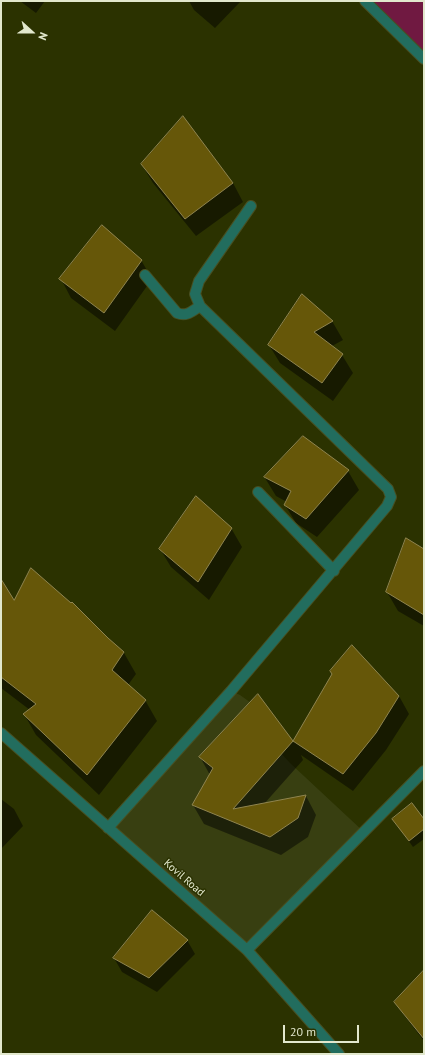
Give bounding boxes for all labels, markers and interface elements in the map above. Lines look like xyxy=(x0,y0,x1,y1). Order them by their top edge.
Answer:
north arrow xyxy=(12,12,52,52)
text: N xyxy=(35,30,51,42)
street label: Kovil Road xyxy=(161,857,207,899)
scale bar xyxy=(285,1017,361,1043)
text: 20 m xyxy=(290,1024,316,1039)

